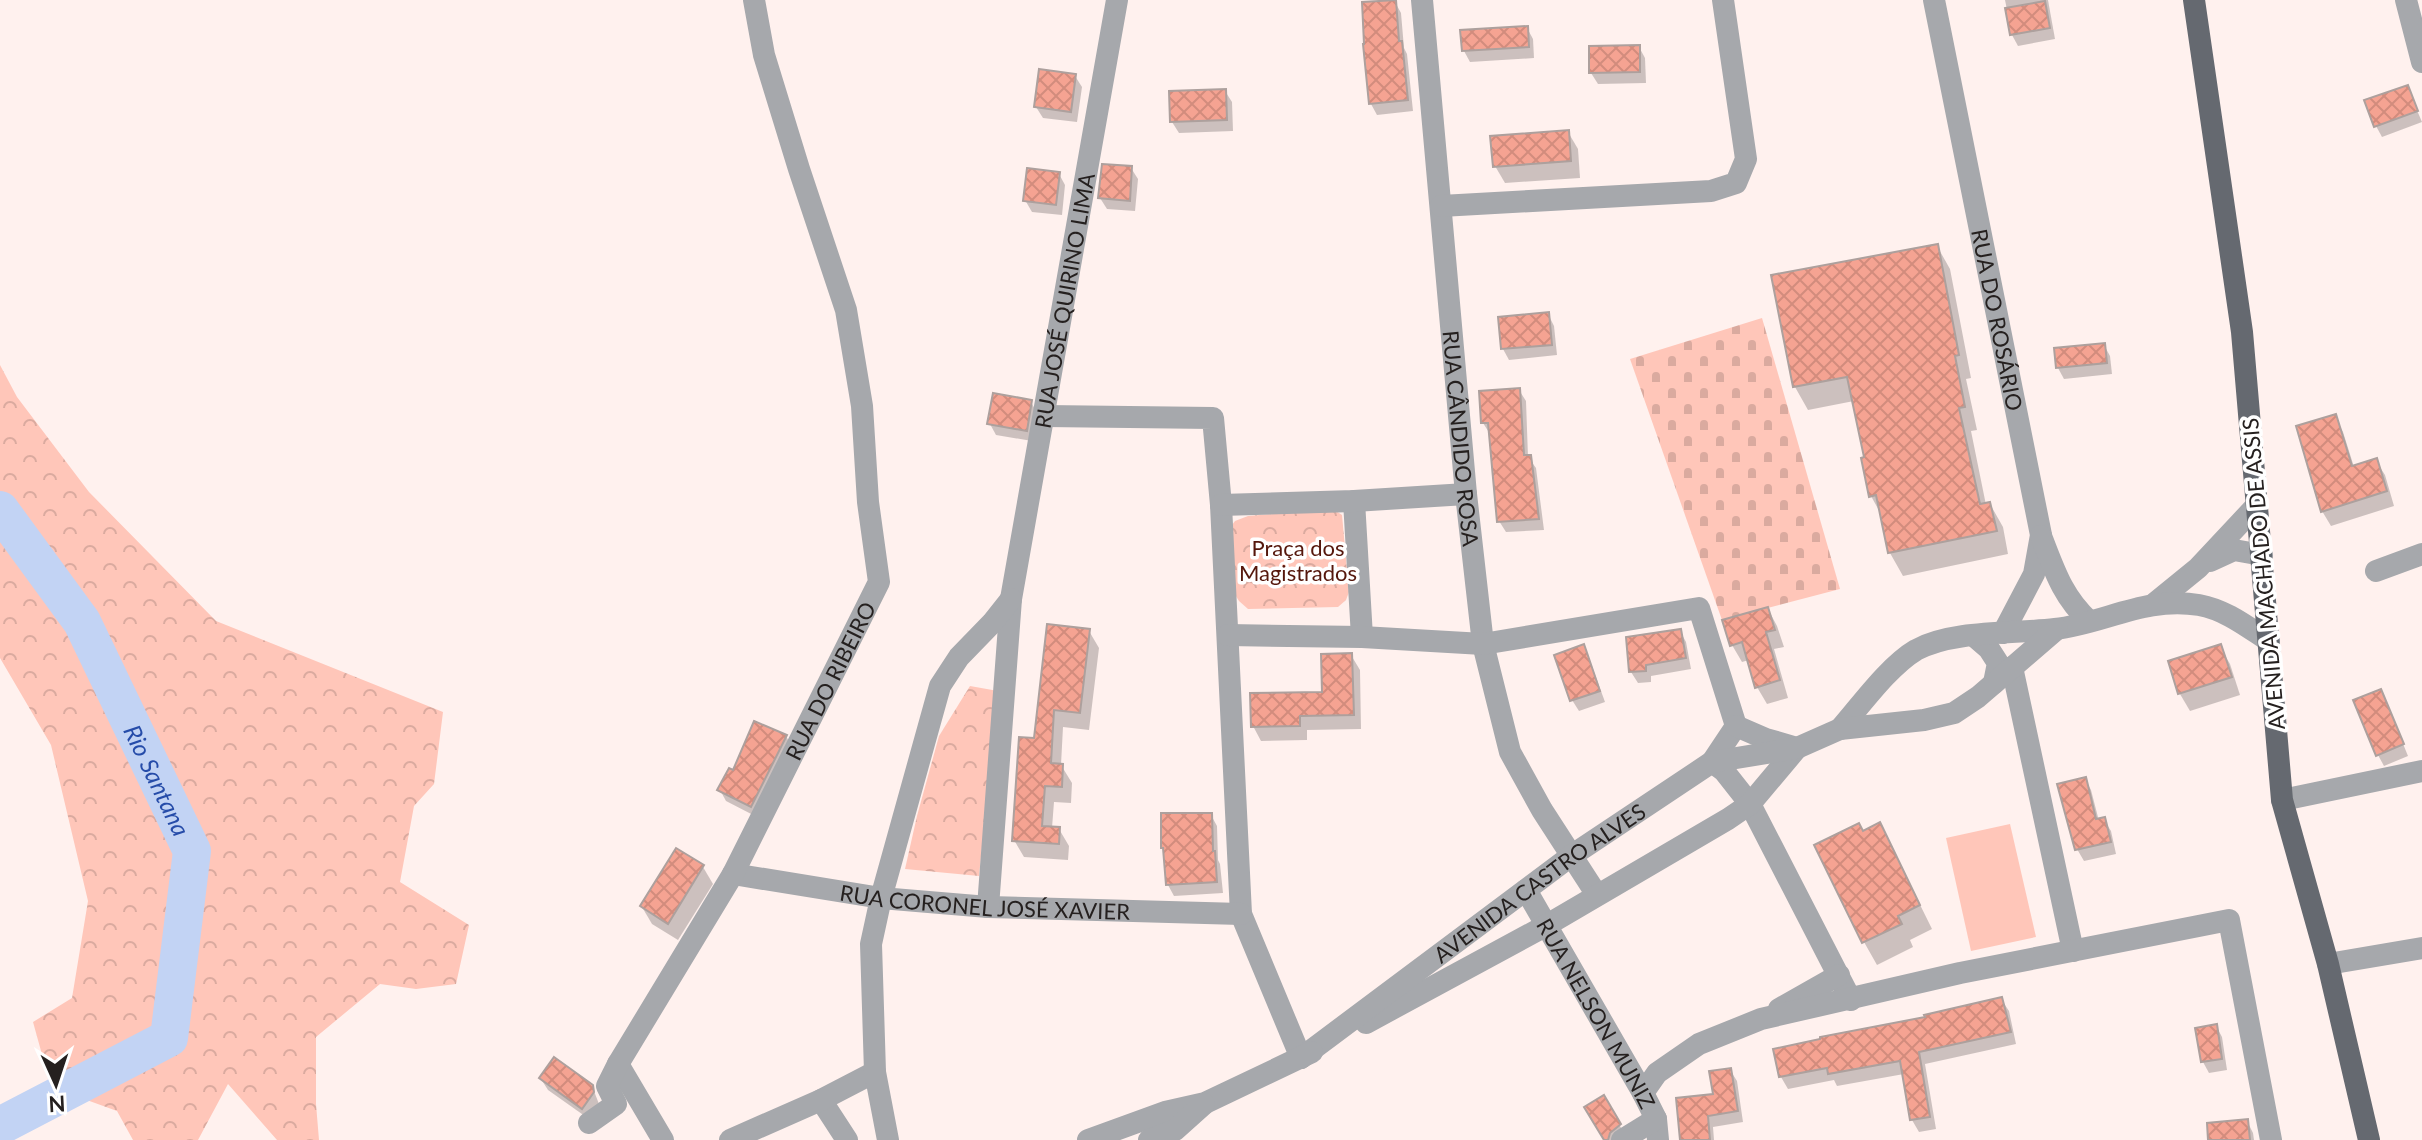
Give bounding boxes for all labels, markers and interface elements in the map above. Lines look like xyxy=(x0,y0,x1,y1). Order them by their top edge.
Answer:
street label: RUA JOSÉ QUIRINO LIMA xyxy=(1028,171,1100,430)
street label: RUA DO ROSÁRIO xyxy=(1967,226,2029,413)
street label: RUA CÂNDIDO ROSA xyxy=(1438,329,1485,548)
street label: AVENIDA MACHADO DE ASSIS xyxy=(2236,417,2290,731)
park label: Praça dos Magistrados xyxy=(1239,534,1357,586)
street label: RUA DO RIBEIRO xyxy=(779,597,881,764)
water label: Rio Santana xyxy=(119,720,197,840)
street label: AVENIDA CASTRO ALVES xyxy=(1428,797,1650,968)
street label: RUA CORONEL JOSÉ XAVIER xyxy=(838,878,1131,924)
street label: RUA NELSON MUNIZ xyxy=(1532,913,1662,1113)
north arrow xyxy=(16,1044,96,1124)
text: N xyxy=(48,1091,66,1118)

